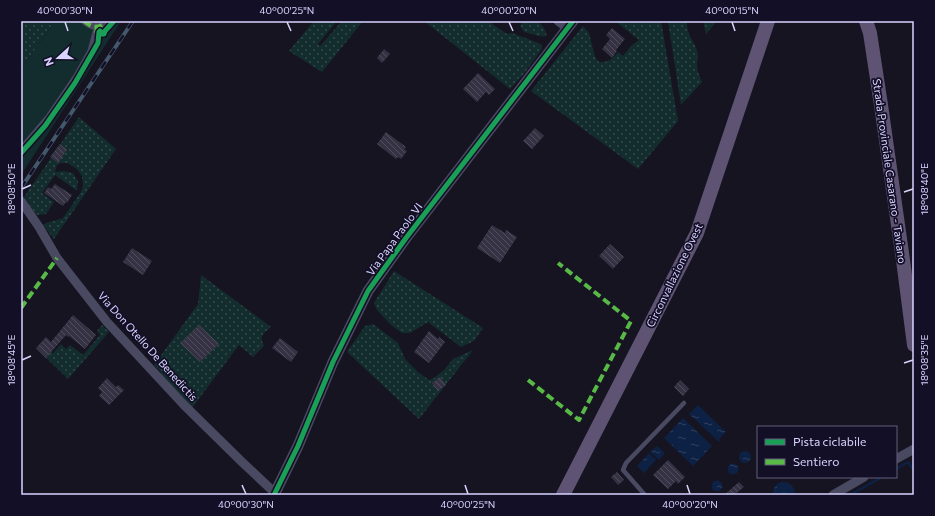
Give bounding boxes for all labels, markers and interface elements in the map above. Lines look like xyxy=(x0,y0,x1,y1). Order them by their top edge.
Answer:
text: 40°00'30"N xyxy=(37,4,93,16)
text: 40°00'25"N xyxy=(260,4,314,16)
text: 40°00'20"N xyxy=(481,4,537,16)
text: 40°00'15"N xyxy=(705,4,759,16)
north arrow xyxy=(38,38,78,78)
text: N xyxy=(41,56,56,68)
street label: Strada Provinciale Casarano - Taviano xyxy=(871,78,909,265)
text: 18°08'50"E xyxy=(5,163,17,215)
text: 18°08'40"E xyxy=(918,163,930,215)
street label: Via Papa Paolo VI xyxy=(363,200,425,278)
street label: Circonvallazione Ovest xyxy=(643,220,705,329)
street label: Via Don Otello De Benedictis xyxy=(95,289,201,403)
text: 18°08'45"E xyxy=(5,334,17,386)
text: 18°08'35"E xyxy=(918,335,930,385)
legend xyxy=(757,426,897,478)
text: Pista ciclabile xyxy=(793,434,866,448)
text: Sentiero xyxy=(793,454,839,468)
text: 40°00'30"N xyxy=(218,498,274,510)
text: 40°00'25"N xyxy=(441,498,495,510)
text: 40°00'20"N xyxy=(662,498,718,510)

